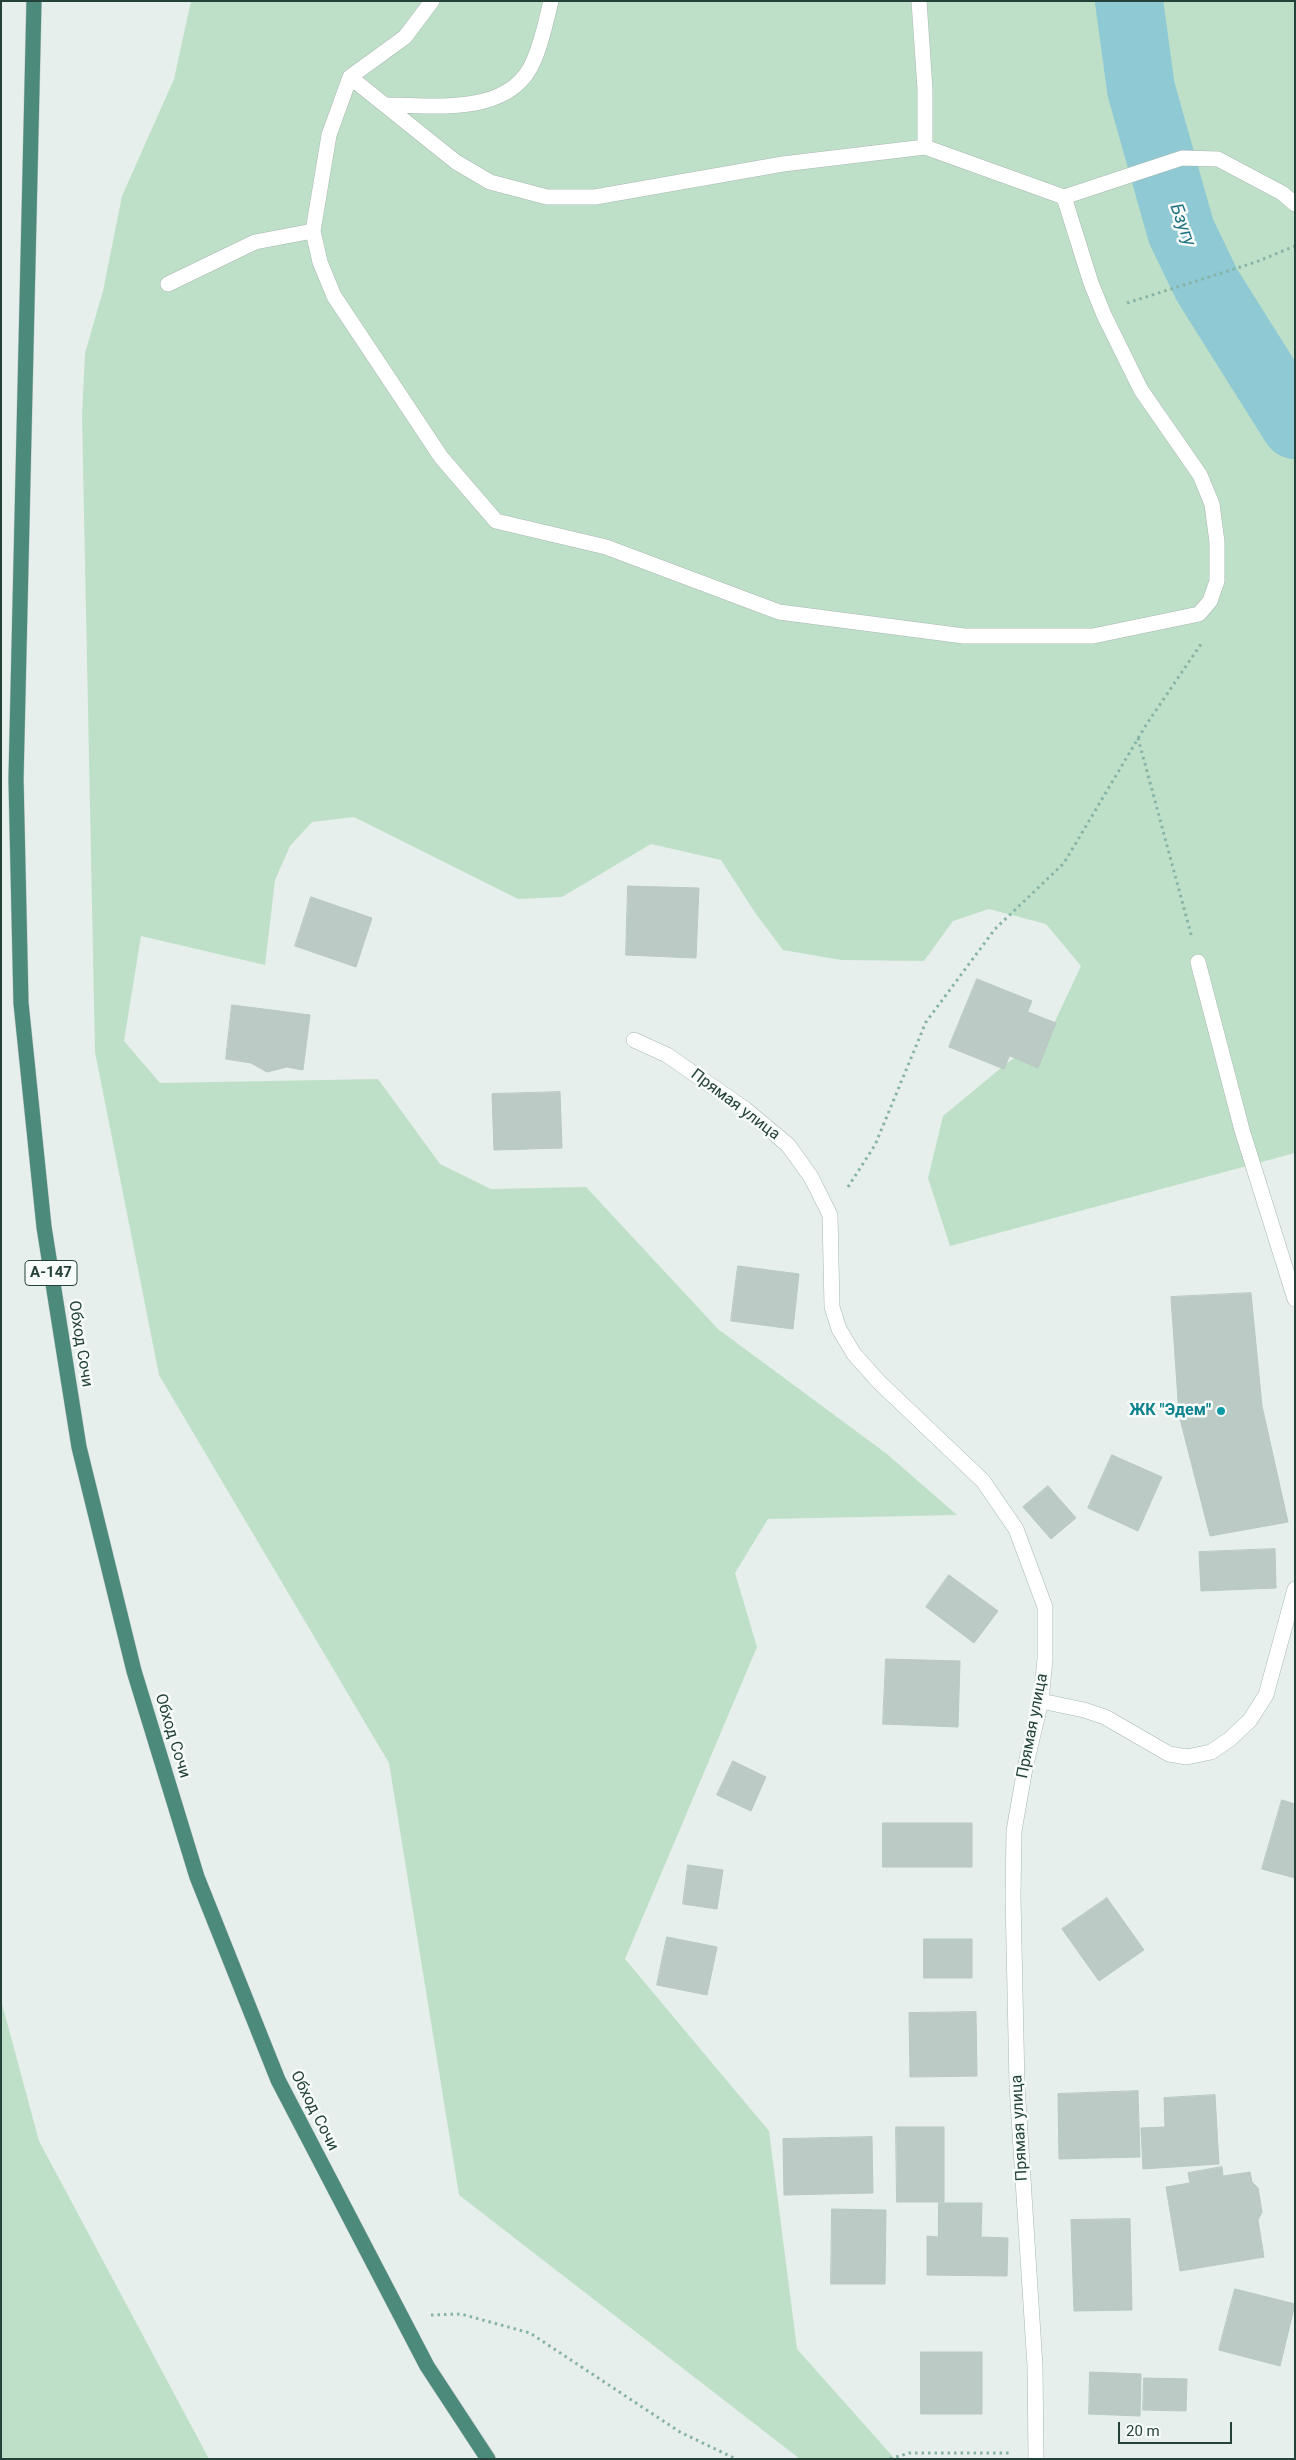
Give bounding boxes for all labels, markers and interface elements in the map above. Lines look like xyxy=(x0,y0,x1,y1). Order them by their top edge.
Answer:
water label: Бзугу xyxy=(1164,201,1200,249)
street label: Прямая улица xyxy=(687,1065,783,1145)
road number: А-147 xyxy=(25,1260,77,1286)
street label: Обход Сочи xyxy=(64,1299,96,1389)
place label: ЖК "Эдем" xyxy=(1129,1401,1211,1421)
marker: ЖК "Эдем" xyxy=(1215,1405,1227,1417)
street label: Прямая улица xyxy=(1013,1672,1053,1780)
street label: Обход Сочи xyxy=(150,1692,194,1780)
street label: Обход Сочи xyxy=(286,2068,342,2154)
street label: Прямая улица xyxy=(1008,2074,1032,2182)
scale bar xyxy=(1121,2412,1235,2444)
text: 20 m xyxy=(1126,2422,1160,2440)

